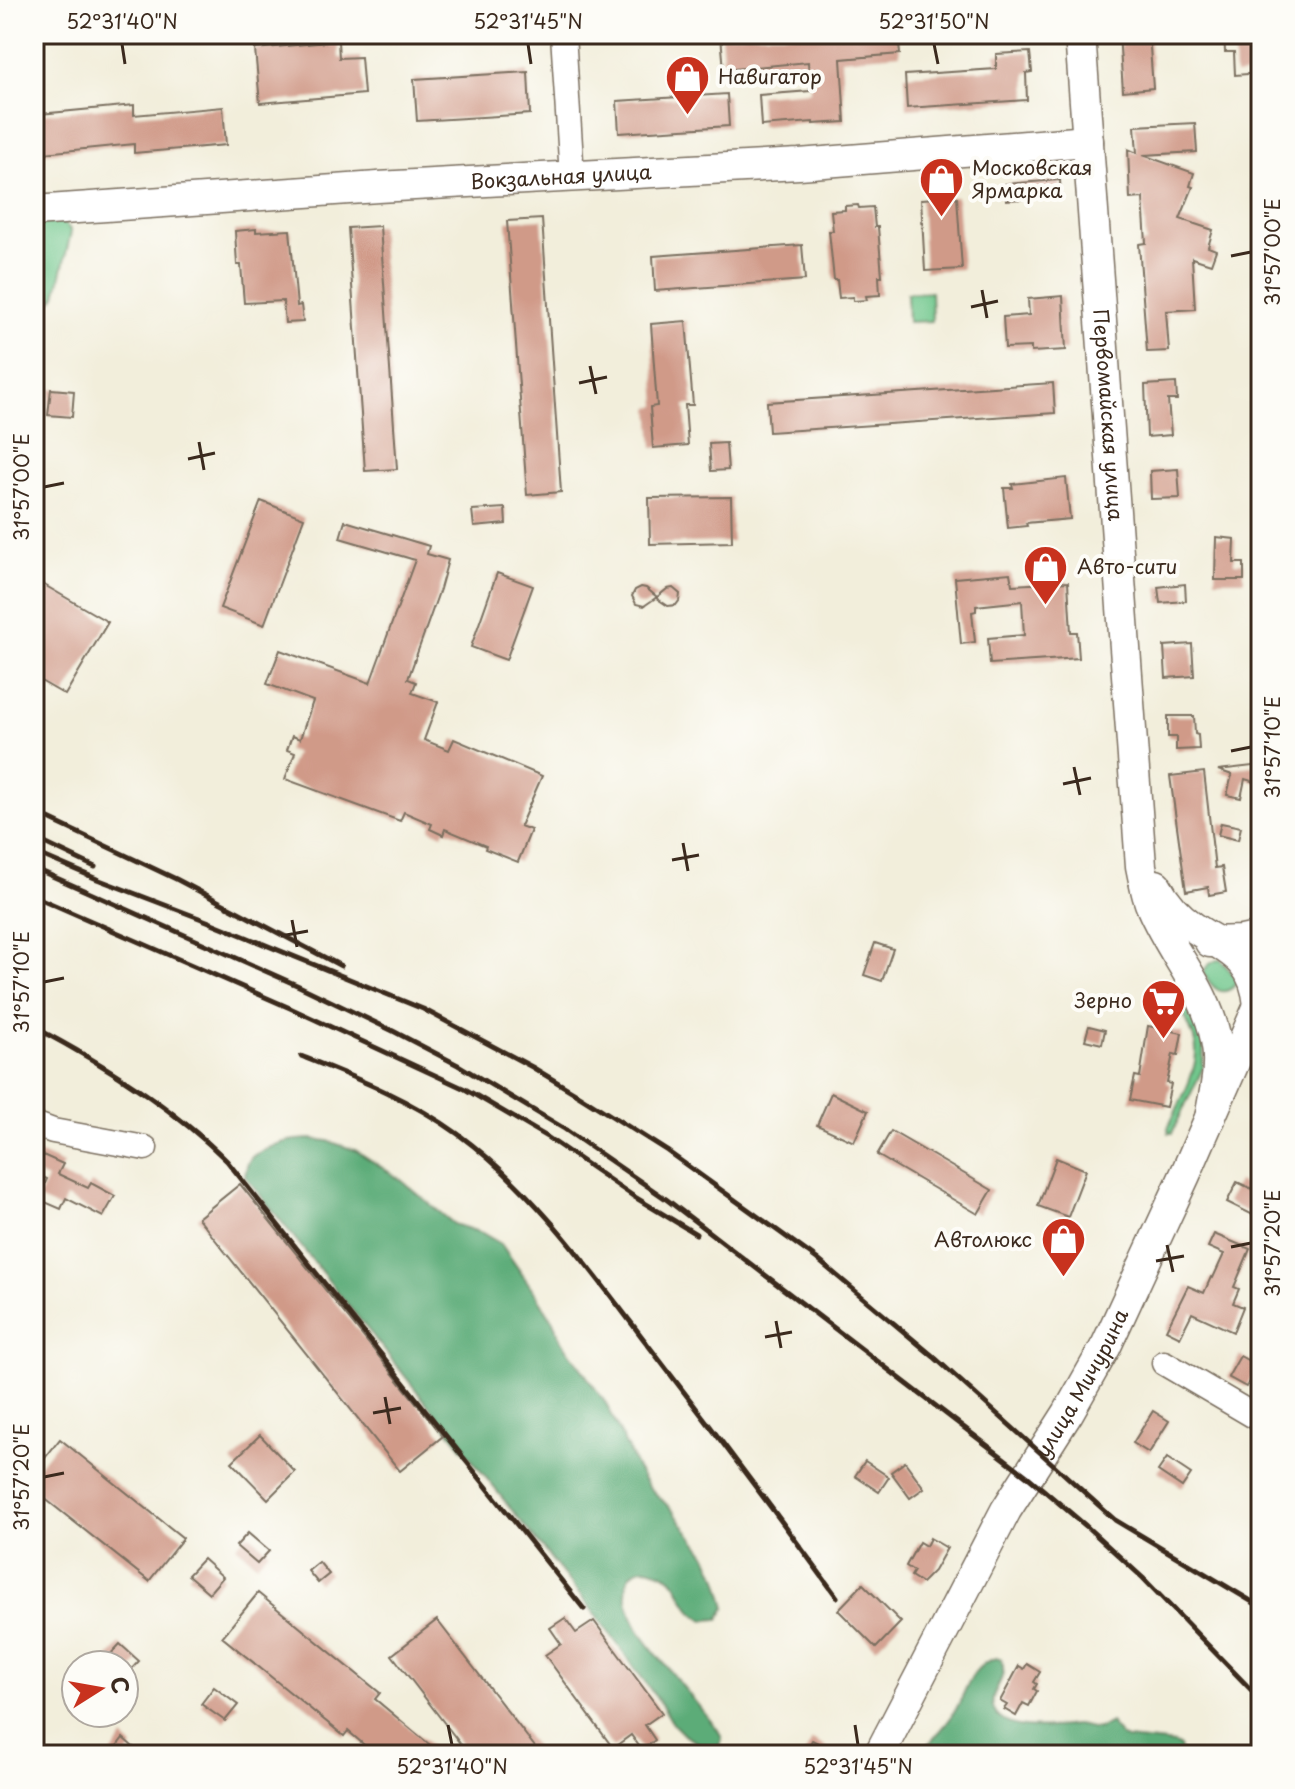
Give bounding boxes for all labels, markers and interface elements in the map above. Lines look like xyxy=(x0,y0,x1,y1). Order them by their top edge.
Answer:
text: 52°31'40"N xyxy=(66,6,178,36)
text: 52°31'45"N xyxy=(473,6,583,36)
text: 52°31'50"N xyxy=(878,6,990,36)
shop icon: Навигатор xyxy=(663,53,711,116)
place label: Навигатор xyxy=(718,61,822,91)
place label: Московская Ярмарка xyxy=(972,152,1092,205)
street label: Вокзальная улица xyxy=(469,156,653,196)
shop icon: Московская Ярмарка xyxy=(917,156,965,219)
text: 31°57'00"E xyxy=(1257,198,1287,306)
street label: Первомайская улица xyxy=(1086,308,1132,522)
text: 31°57'00"E xyxy=(6,433,36,541)
shop icon: Авто-сити xyxy=(1022,543,1070,606)
place label: Авто-сити xyxy=(1077,551,1178,581)
text: 31°57'10"E xyxy=(1257,696,1287,798)
text: 31°57'10"E xyxy=(6,931,36,1033)
supermarket icon: Зерно xyxy=(1139,977,1187,1040)
place label: Зерно xyxy=(1075,985,1132,1015)
text: 31°57'20"E xyxy=(1257,1189,1287,1297)
shop icon: Автолюкс xyxy=(1039,1216,1087,1279)
place label: Автолюкс xyxy=(934,1224,1032,1254)
street label: улица Мичурина xyxy=(1027,1303,1135,1463)
text: 31°57'20"E xyxy=(6,1423,36,1531)
north arrow xyxy=(60,1649,140,1729)
text: С xyxy=(103,1674,139,1696)
text: 52°31'40"N xyxy=(396,1751,508,1781)
text: 52°31'45"N xyxy=(803,1751,913,1781)

